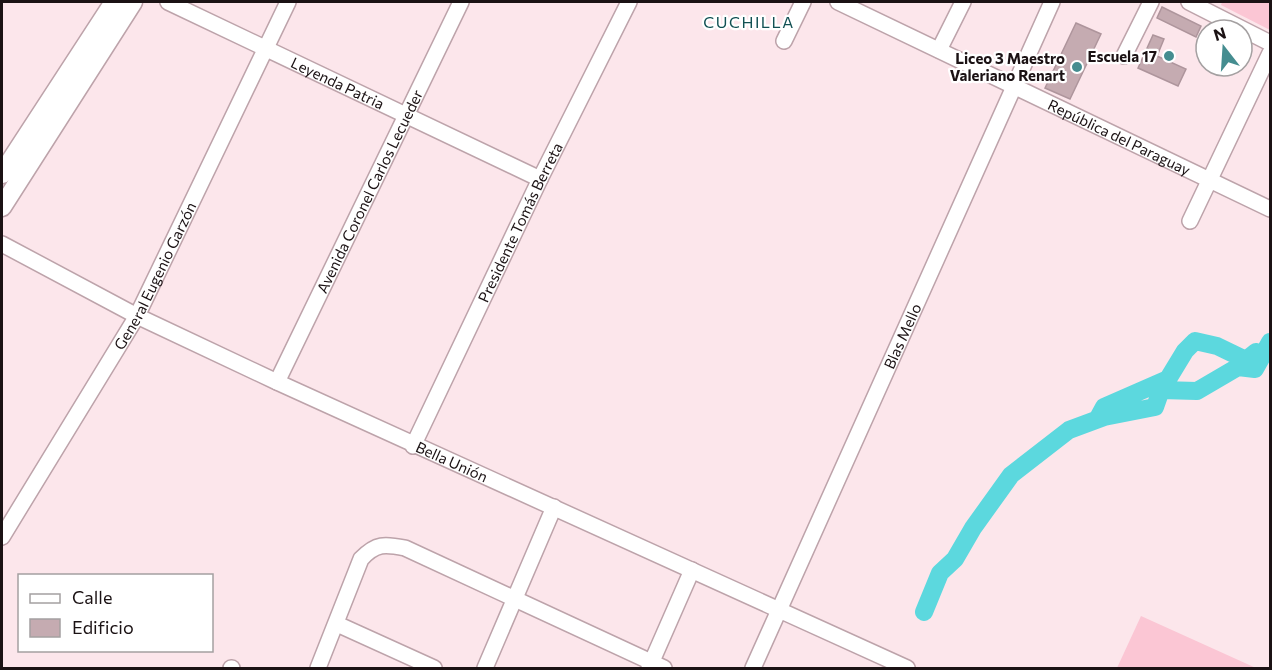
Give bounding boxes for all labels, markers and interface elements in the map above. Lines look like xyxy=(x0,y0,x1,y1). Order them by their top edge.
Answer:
district label: CUCHILLA xyxy=(703,12,795,31)
north arrow xyxy=(1194,18,1254,78)
text: N xyxy=(1211,22,1228,44)
place label: Escuela 17 xyxy=(1088,47,1157,65)
place label: Liceo 3 Maestro Valeriano Renart xyxy=(950,49,1065,84)
marker: Escuela 17 xyxy=(1162,49,1176,63)
street label: Leyenda Patria xyxy=(288,53,387,113)
marker: Liceo 3 Maestro Valeriano Renart xyxy=(1070,60,1084,74)
street label: Avenida Coronel Carlos Lecueder xyxy=(313,87,426,296)
street label: República del Paraguay xyxy=(1045,95,1194,179)
street label: Presidente Tomás Berreta xyxy=(474,139,566,305)
street label: General Eugenio Garzón xyxy=(110,199,200,353)
street label: Blas Mello xyxy=(880,300,925,372)
street label: Bella Unión xyxy=(413,437,491,486)
legend xyxy=(18,574,213,652)
text: Calle xyxy=(72,586,112,608)
text: Edificio xyxy=(72,616,134,638)

